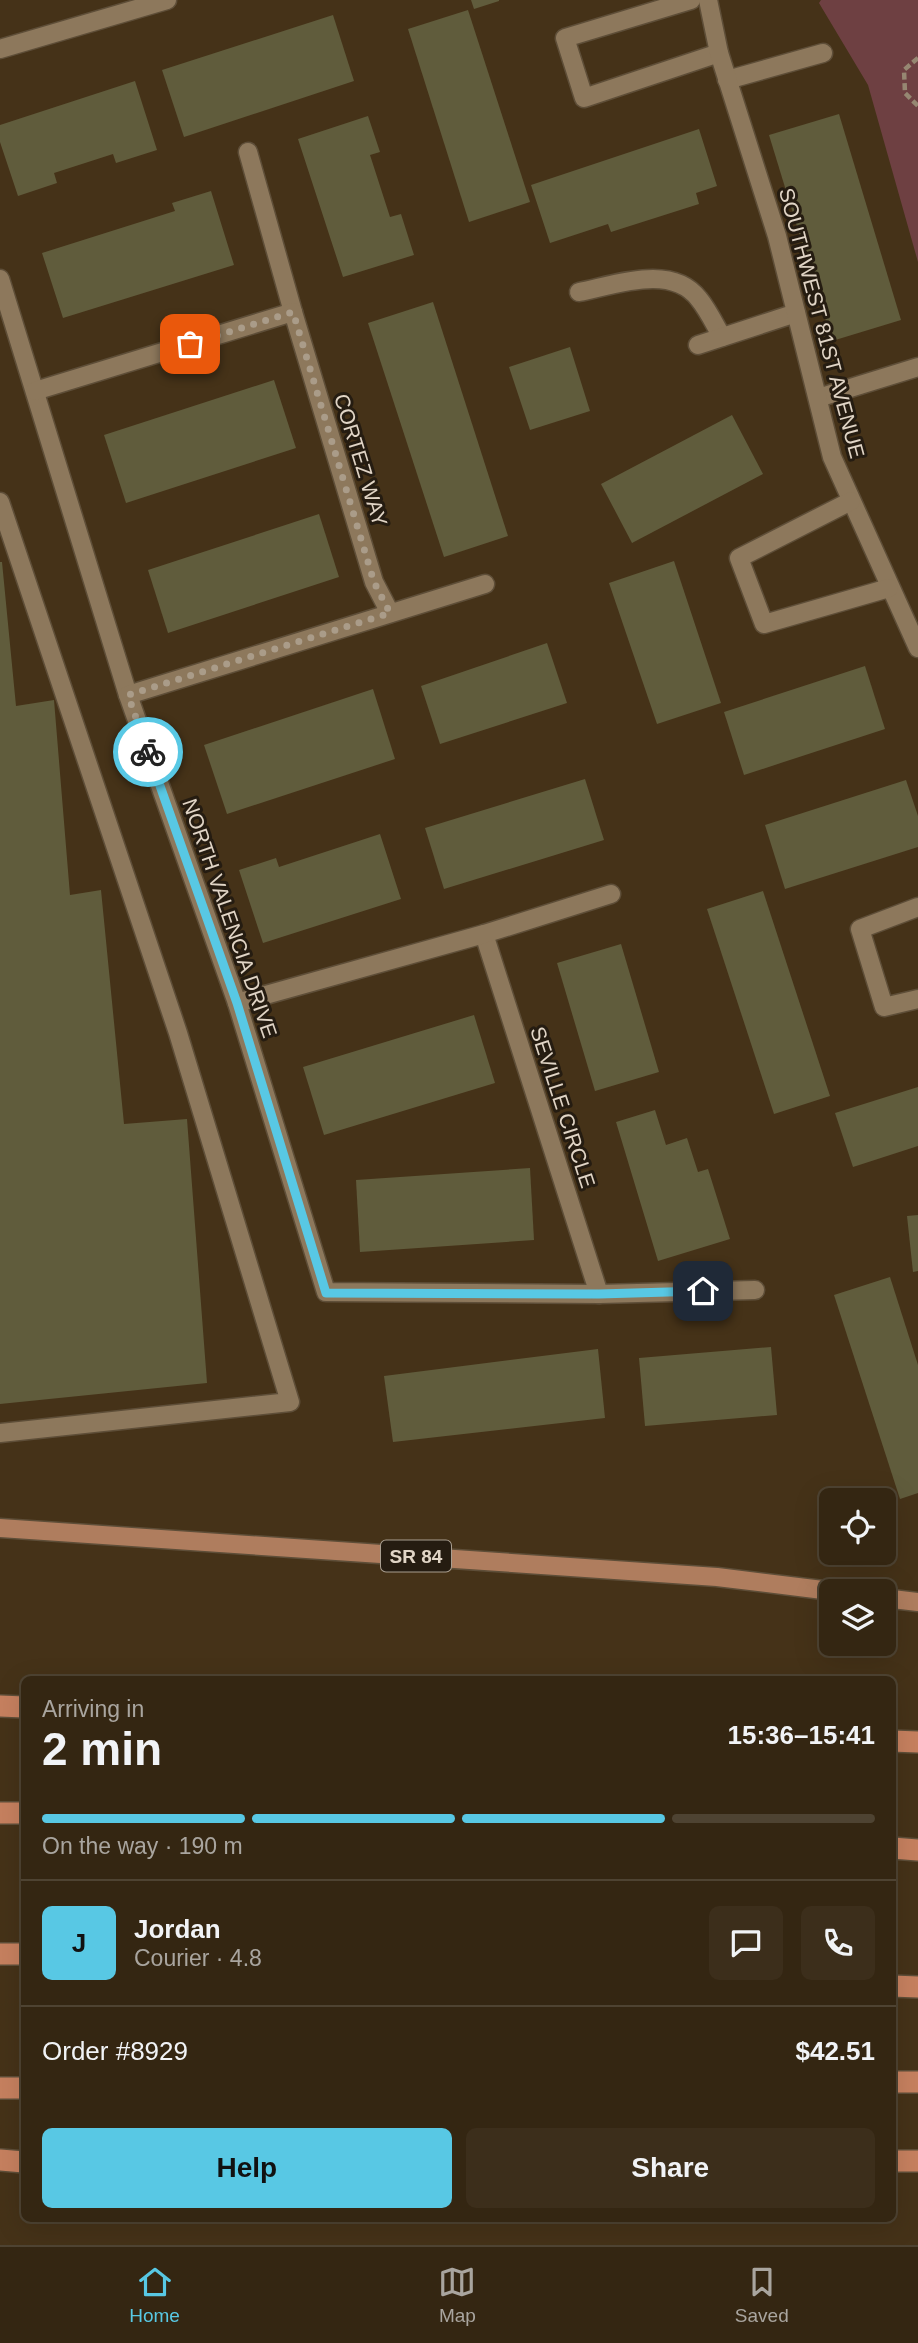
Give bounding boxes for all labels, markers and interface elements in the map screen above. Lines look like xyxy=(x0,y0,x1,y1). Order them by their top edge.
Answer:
street label: SOUTHWEST 81ST AVENUE xyxy=(775,185,869,461)
pin xyxy=(160,314,220,374)
icon: bag xyxy=(171,325,209,363)
street label: CORTEZ WAY xyxy=(330,391,392,529)
courier xyxy=(113,717,183,787)
icon: bike xyxy=(129,733,167,771)
street label: NORTH VALENCIA DRIVE xyxy=(178,795,282,1041)
street label: SEVILLE CIRCLE xyxy=(526,1024,600,1190)
pin xyxy=(673,1261,733,1321)
icon: home xyxy=(684,1272,722,1310)
map controls xyxy=(819,1488,896,1656)
button: locate xyxy=(819,1488,896,1565)
road number: SR 84 xyxy=(381,1540,451,1572)
button: layers xyxy=(819,1579,896,1656)
text: Arriving in xyxy=(42,1696,144,1722)
text: 15:36–15:41 xyxy=(728,1720,875,1750)
text: 2 min xyxy=(42,1723,162,1775)
text: On the way · 190 m xyxy=(42,1833,243,1859)
button: chat xyxy=(709,1906,783,1980)
button: phone xyxy=(801,1906,875,1980)
text: Jordan xyxy=(134,1914,221,1944)
text: J xyxy=(72,1928,86,1958)
text: Courier · 4.8 xyxy=(134,1945,262,1971)
text: Order #8929 xyxy=(42,2036,188,2066)
text: $42.51 xyxy=(795,2036,875,2066)
button: Help xyxy=(42,2128,452,2208)
button: Share xyxy=(466,2128,875,2208)
tab: Home xyxy=(129,2263,180,2327)
tab: Map xyxy=(438,2263,476,2327)
tab: Saved xyxy=(735,2263,789,2327)

